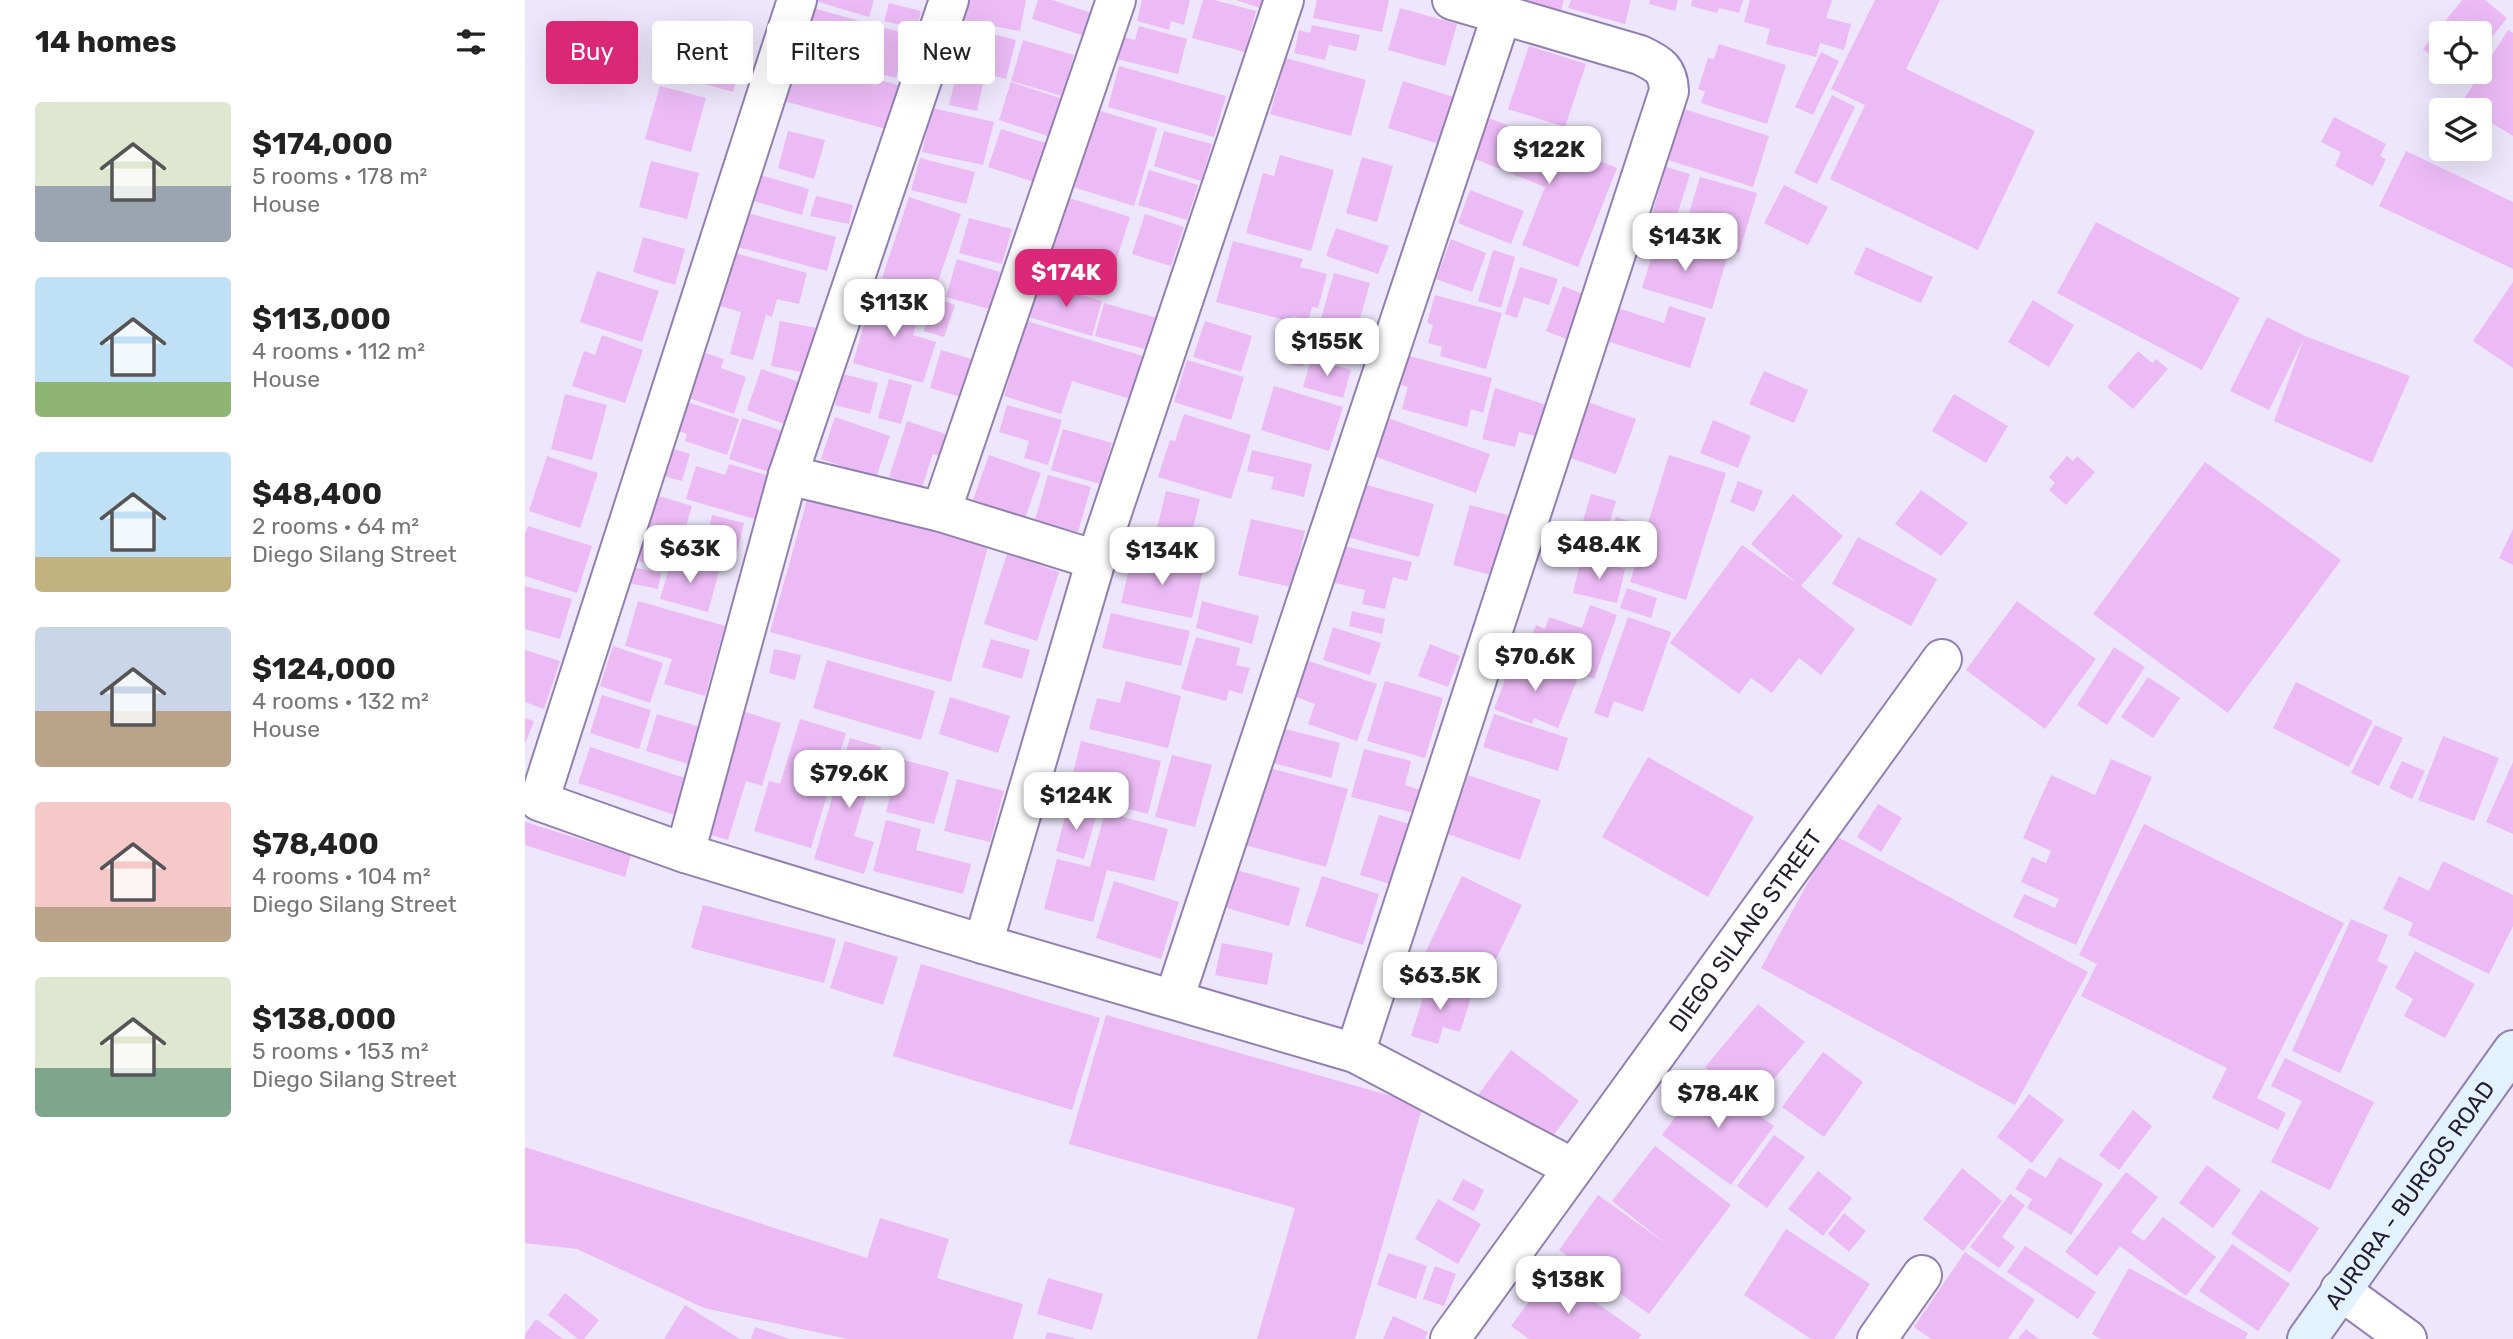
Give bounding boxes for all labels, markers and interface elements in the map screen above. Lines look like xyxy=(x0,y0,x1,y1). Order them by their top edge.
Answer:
chip: Buy xyxy=(546,21,638,84)
chip: Rent xyxy=(652,21,753,84)
chip: Filters xyxy=(767,21,884,84)
chip: New xyxy=(898,21,995,84)
map controls xyxy=(2429,21,2492,161)
button: locate xyxy=(2429,21,2492,84)
icon: filters xyxy=(452,23,490,61)
text: 14 homes xyxy=(35,24,177,60)
button: layers xyxy=(2429,98,2492,161)
text: $174,000 xyxy=(252,126,393,162)
pin: $122K xyxy=(1500,127,1598,186)
icon: home xyxy=(91,130,175,214)
text: $122K xyxy=(1513,135,1585,163)
text: 5 rooms · 178 m² xyxy=(252,162,427,190)
text: House xyxy=(252,190,320,218)
pin: $143K xyxy=(1636,214,1734,273)
text: $143K xyxy=(1649,222,1721,250)
pin: $174K xyxy=(1017,250,1115,309)
text: $174K xyxy=(1031,258,1101,286)
pin: $113K xyxy=(845,280,943,339)
text: $113K xyxy=(860,288,928,316)
text: $113,000 xyxy=(252,301,391,337)
icon: home xyxy=(91,305,175,389)
pin: $155K xyxy=(1278,318,1376,378)
text: $155K xyxy=(1291,327,1363,355)
text: 4 rooms · 112 m² xyxy=(252,337,425,365)
text: House xyxy=(252,365,320,393)
text: $48,400 xyxy=(252,476,382,512)
icon: home xyxy=(91,480,175,564)
text: 2 rooms · 64 m² xyxy=(252,512,419,540)
pin: $48.4K xyxy=(1542,522,1656,581)
pin: $63K xyxy=(649,526,731,585)
pin: $134K xyxy=(1113,528,1211,587)
text: $48.4K xyxy=(1557,530,1641,558)
text: $63K xyxy=(660,534,720,562)
text: $134K xyxy=(1126,536,1198,564)
text: Diego Silang Street xyxy=(252,540,457,568)
pin: $70.6K xyxy=(1478,634,1592,693)
text: $70.6K xyxy=(1495,642,1575,670)
text: $124,000 xyxy=(252,651,396,687)
icon: home xyxy=(91,655,175,739)
text: 4 rooms · 132 m² xyxy=(252,687,429,715)
text: House xyxy=(252,715,320,743)
pin: $79.6K xyxy=(792,750,906,810)
text: $79.6K xyxy=(810,759,888,787)
pin: $124K xyxy=(1027,772,1125,832)
text: $124K xyxy=(1040,781,1112,809)
street label: DIEGO SILANG STREET xyxy=(1663,824,1828,1037)
text: $78,400 xyxy=(252,826,379,862)
icon: home xyxy=(91,830,175,914)
text: 4 rooms · 104 m² xyxy=(252,862,431,890)
text: Diego Silang Street xyxy=(252,890,457,918)
pin: $63.5K xyxy=(1383,953,1497,1012)
text: $63.5K xyxy=(1399,961,1481,989)
text: $138,000 xyxy=(252,1001,396,1037)
icon: home xyxy=(91,1005,175,1089)
text: 5 rooms · 153 m² xyxy=(252,1037,429,1065)
text: Diego Silang Street xyxy=(252,1065,457,1093)
pin: $78.4K xyxy=(1661,1070,1775,1130)
street label: AURORA - BURGOS ROAD xyxy=(2319,1075,2501,1314)
text: $78.4K xyxy=(1677,1079,1759,1107)
pin: $138K xyxy=(1519,1256,1617,1316)
text: $138K xyxy=(1532,1265,1604,1293)

